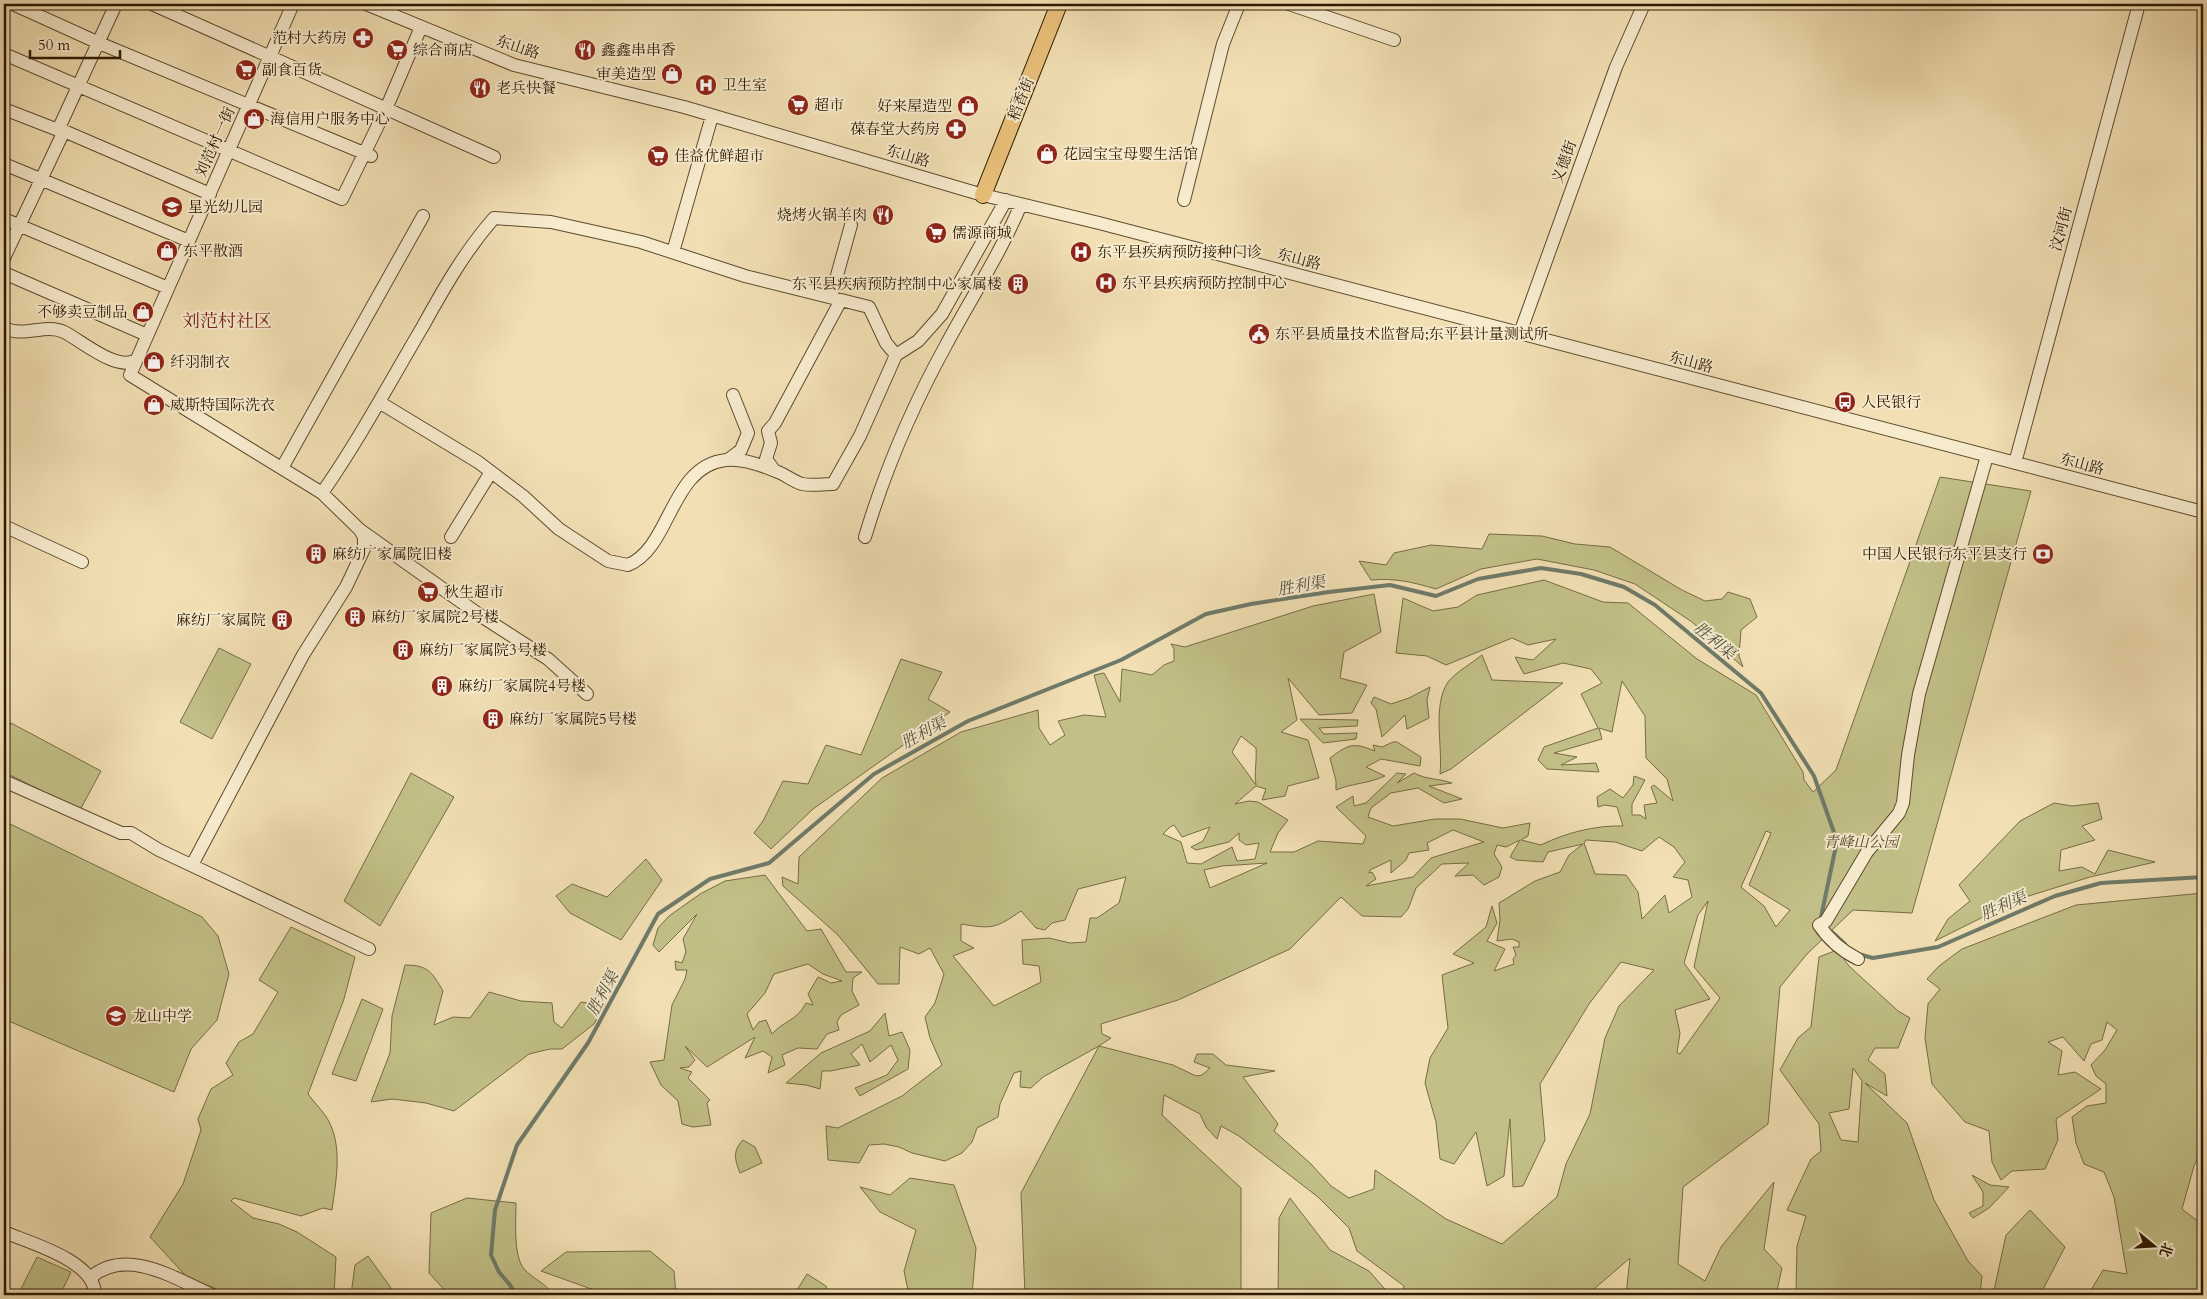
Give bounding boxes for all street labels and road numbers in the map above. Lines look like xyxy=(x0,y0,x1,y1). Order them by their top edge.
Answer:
street label: 东山路 xyxy=(494,31,542,63)
street label: 稻香街 xyxy=(1003,74,1039,124)
street label: 刘范村一街 xyxy=(191,104,239,180)
street label: 义德街 xyxy=(1547,137,1581,187)
street label: 东山路 xyxy=(884,140,932,172)
street label: 汶河街 xyxy=(2046,205,2076,253)
street label: 东山路 xyxy=(1275,244,1323,274)
street label: 东山路 xyxy=(1667,347,1715,377)
street label: 东山路 xyxy=(2058,449,2106,479)

